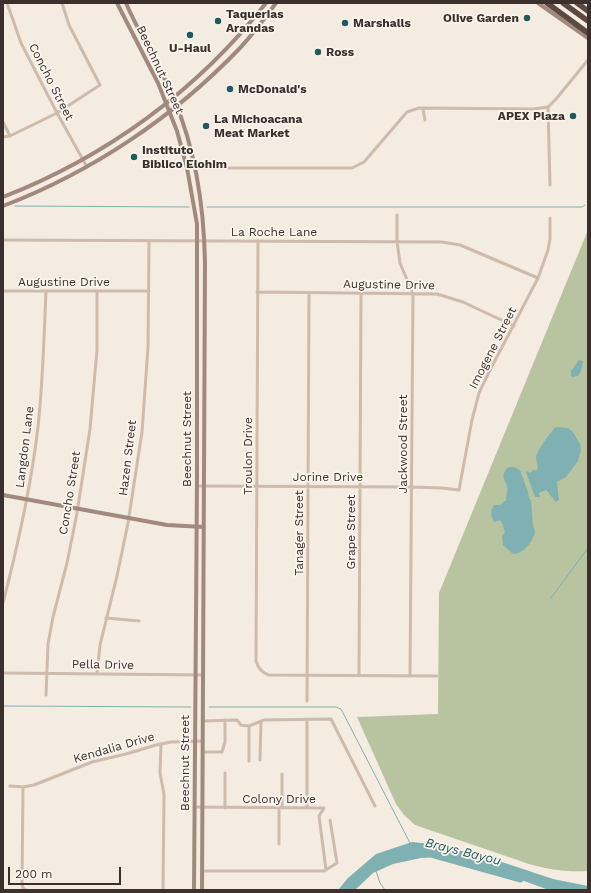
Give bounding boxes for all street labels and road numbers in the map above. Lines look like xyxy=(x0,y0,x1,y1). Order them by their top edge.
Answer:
street label: Beechnut Street xyxy=(133,23,187,117)
street label: Concho Street xyxy=(25,41,77,123)
street label: La Roche Lane xyxy=(231,225,317,239)
street label: Augustine Drive xyxy=(18,275,110,289)
street label: Augustine Drive xyxy=(343,277,435,293)
street label: Imogene Street xyxy=(466,305,520,391)
street label: Beechnut Street xyxy=(180,391,194,487)
street label: Jackwood Street xyxy=(396,395,410,493)
street label: Langdon Lane xyxy=(13,405,37,489)
street label: Troulon Drive xyxy=(241,417,255,495)
street label: Hazen Street xyxy=(116,419,140,497)
street label: Concho Street xyxy=(56,450,84,536)
street label: Jorine Drive xyxy=(293,470,363,484)
street label: Tanager Street xyxy=(292,490,306,576)
street label: Grape Street xyxy=(344,495,358,569)
street label: Pella Drive xyxy=(72,657,134,673)
street label: Beechnut Street xyxy=(178,715,192,811)
street label: Kendalia Drive xyxy=(72,730,156,766)
street label: Colony Drive xyxy=(242,792,316,806)

